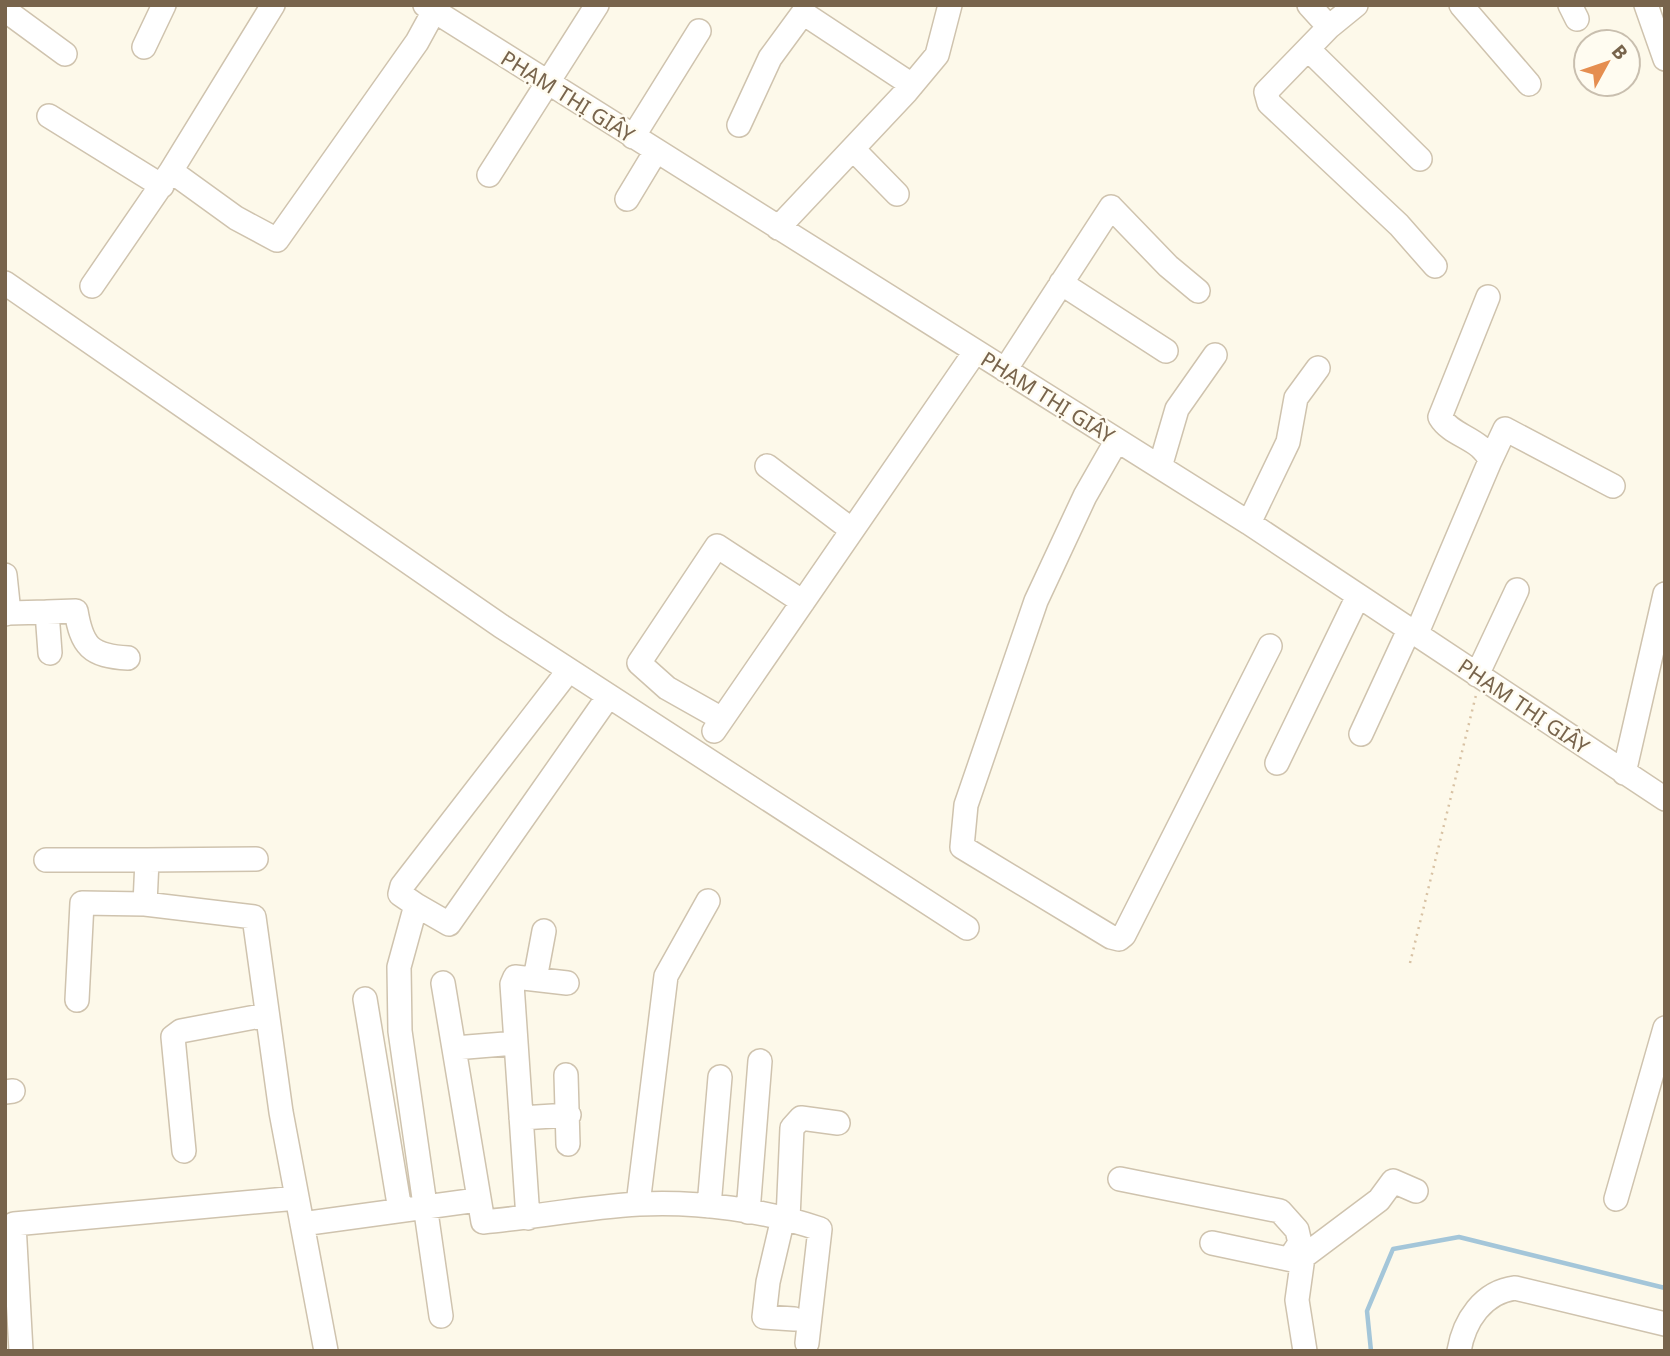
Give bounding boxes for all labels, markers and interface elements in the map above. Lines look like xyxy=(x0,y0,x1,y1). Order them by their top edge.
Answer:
north arrow xyxy=(1572,28,1642,98)
text: B xyxy=(1606,39,1634,65)
street label: PHẠM THỊ GIÂY xyxy=(496,44,640,148)
street label: PHẠM THỊ GIÂY xyxy=(976,345,1120,449)
street label: PHẠM THỊ GIÂY xyxy=(1453,652,1595,760)

